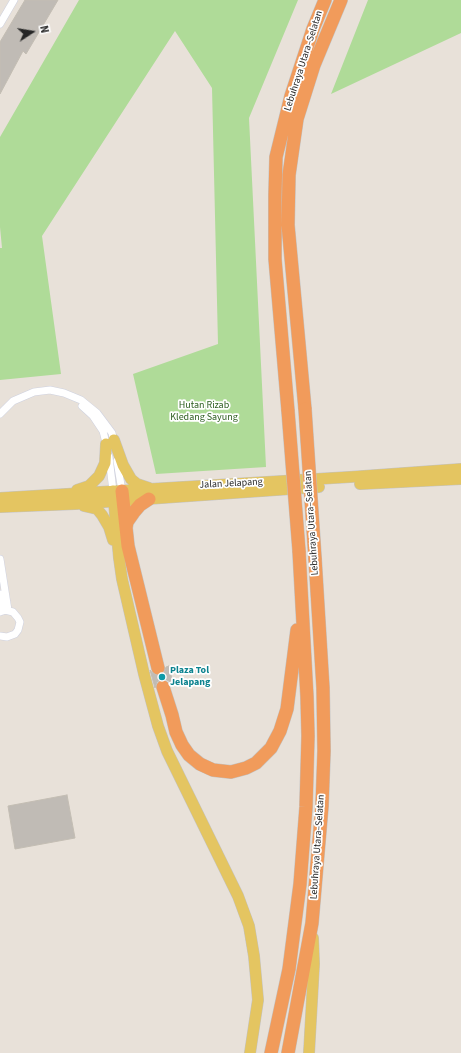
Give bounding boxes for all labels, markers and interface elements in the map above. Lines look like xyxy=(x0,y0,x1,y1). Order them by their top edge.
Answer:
street label: Lebuhraya Utara–Selatan xyxy=(282,9,326,113)
north arrow xyxy=(12,12,52,52)
text: N xyxy=(36,24,52,35)
park label: Hutan Rizab Kledang Sayung xyxy=(170,400,238,424)
street label: Lebuhraya Utara–Selatan xyxy=(302,470,322,576)
street label: Jalan Jelapang xyxy=(199,476,263,492)
place label: Plaza Tol Jelapang xyxy=(170,665,210,688)
marker: Plaza Tol Jelapang xyxy=(157,672,167,682)
street label: Lebuhraya Utara–Selatan xyxy=(308,794,328,900)

